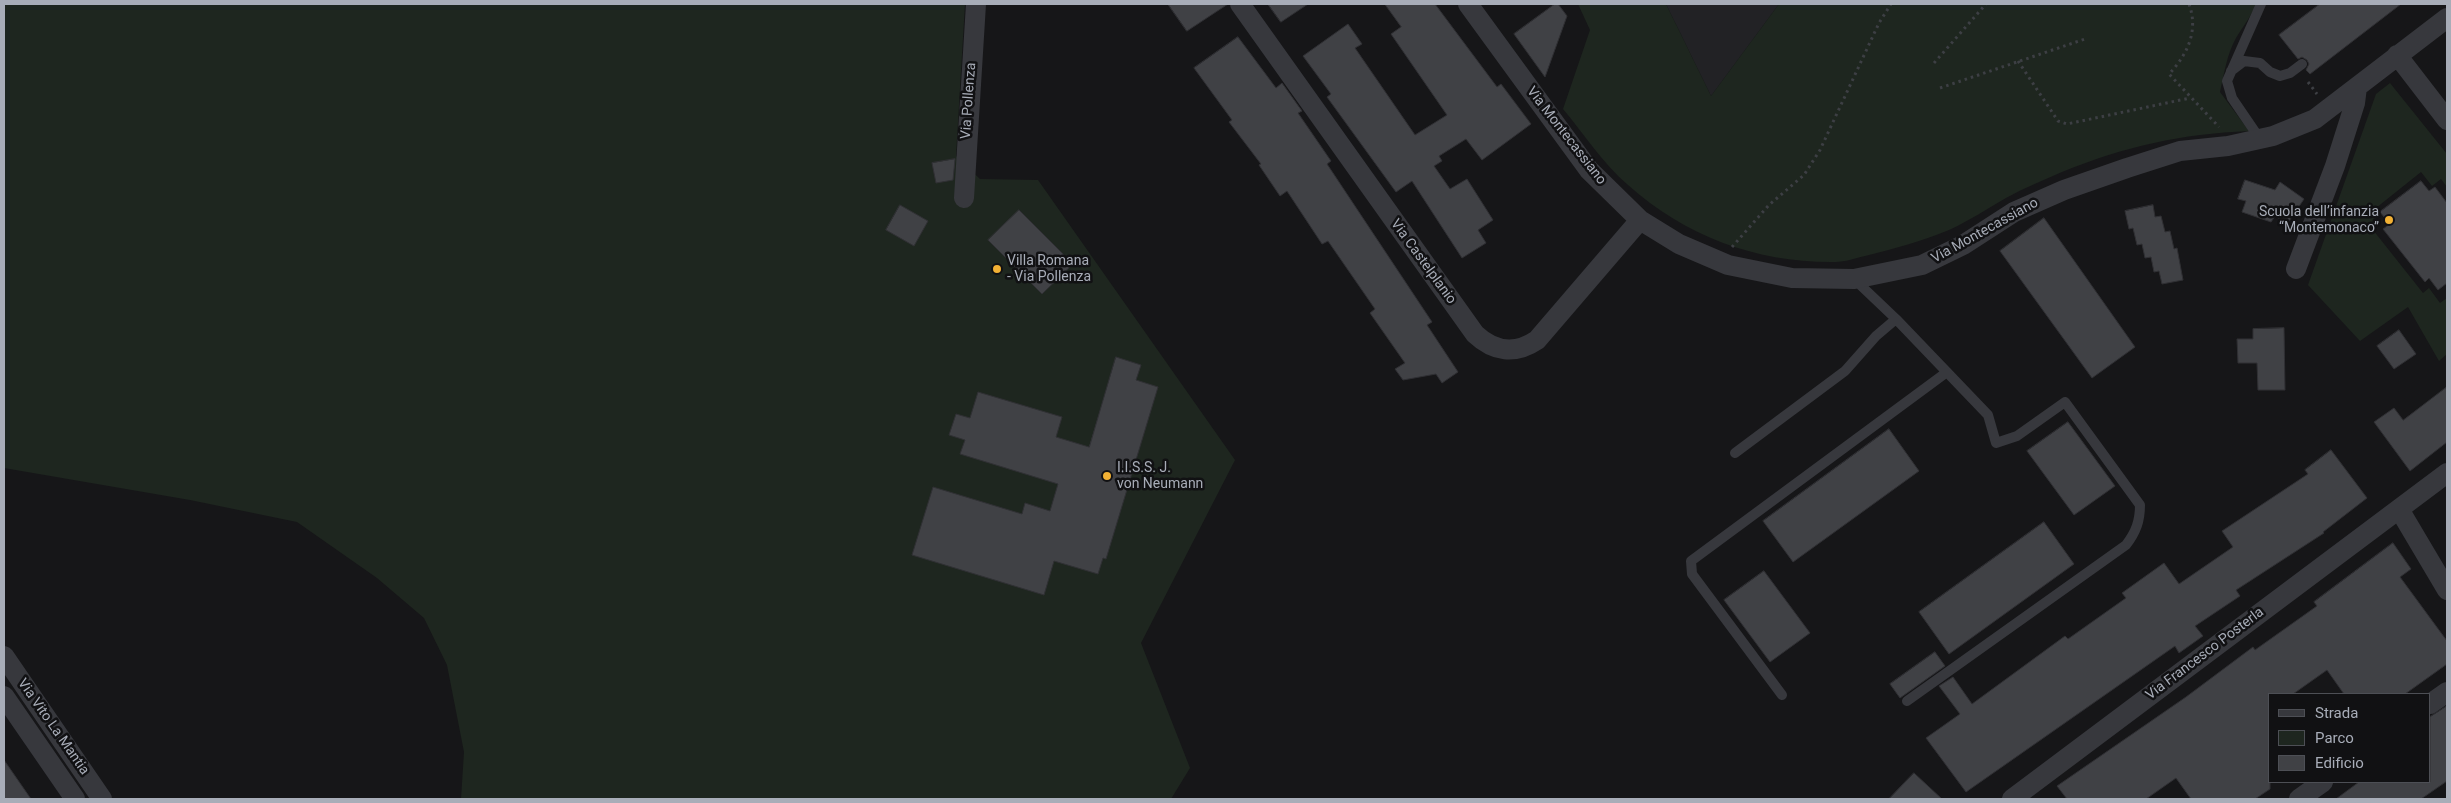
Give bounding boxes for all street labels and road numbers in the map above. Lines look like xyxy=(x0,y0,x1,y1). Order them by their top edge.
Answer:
street label: Via Pollenza xyxy=(958,62,980,140)
street label: Via Montecassiano xyxy=(1523,84,1609,188)
street label: Via Montecassiano xyxy=(1929,195,2041,267)
street label: Via Castelplanio xyxy=(1387,216,1459,308)
street label: Via Francesco Posterla xyxy=(2143,604,2267,704)
street label: Via Vito La Mantia xyxy=(14,676,92,778)

